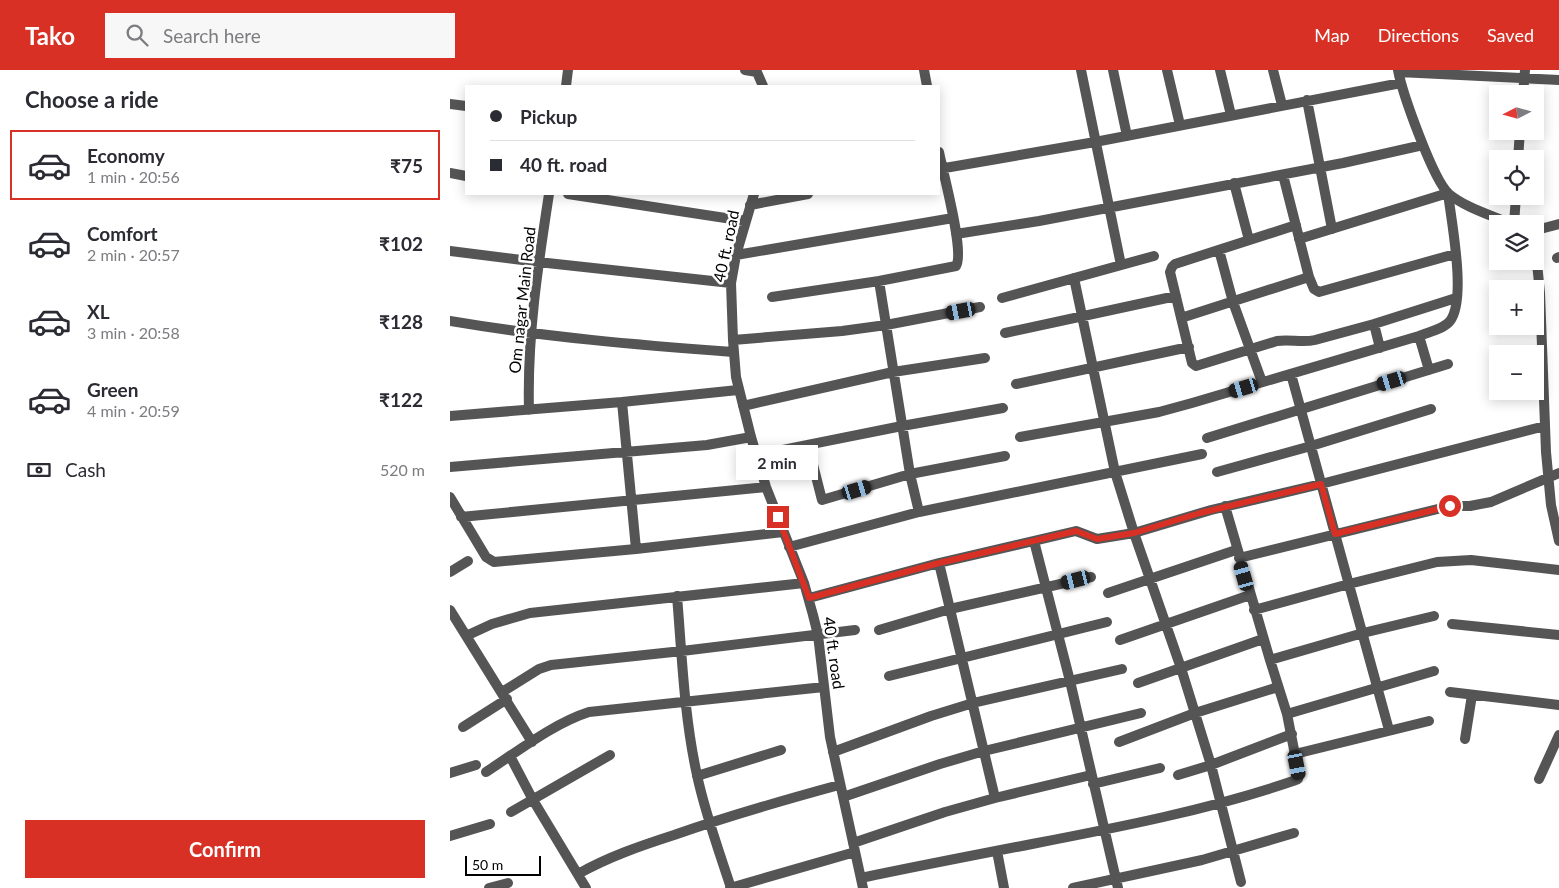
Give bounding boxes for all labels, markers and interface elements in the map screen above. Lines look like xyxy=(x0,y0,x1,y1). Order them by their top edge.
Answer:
search box xyxy=(105,13,455,58)
text: Tako xyxy=(25,21,75,50)
icon: search xyxy=(123,21,151,49)
text: Search here xyxy=(163,24,261,47)
text: Map xyxy=(1314,24,1350,46)
text: Directions xyxy=(1378,24,1459,46)
text: Saved xyxy=(1487,24,1534,46)
north arrow xyxy=(1489,85,1544,140)
map controls xyxy=(1489,85,1544,400)
text: Choose a ride xyxy=(25,86,159,113)
text: Pickup xyxy=(520,105,577,128)
icon: car xyxy=(27,143,72,188)
text: Economy xyxy=(87,144,165,167)
button: locate xyxy=(1489,150,1544,205)
text: 40 ft. road xyxy=(520,153,607,176)
text: ₹75 xyxy=(390,154,423,177)
text: 1 min · 20:56 xyxy=(87,167,180,186)
street label: 40 ft. road xyxy=(709,208,742,284)
button: layers xyxy=(1489,215,1544,270)
icon: car xyxy=(27,221,72,266)
text: Comfort xyxy=(87,222,158,245)
street label: Om nagar Main Road xyxy=(504,226,539,374)
text: ₹102 xyxy=(379,232,423,255)
text: 2 min · 20:57 xyxy=(87,245,180,264)
button: + xyxy=(1489,280,1544,335)
icon: car xyxy=(27,299,72,344)
text: XL xyxy=(87,300,110,323)
car xyxy=(944,301,977,321)
text: ₹128 xyxy=(379,310,423,333)
text: 3 min · 20:58 xyxy=(87,323,180,342)
button: − xyxy=(1489,345,1544,400)
car xyxy=(1375,369,1408,393)
car xyxy=(1227,376,1260,400)
icon: car xyxy=(27,377,72,422)
text: Green xyxy=(87,378,138,401)
text: ₹122 xyxy=(379,388,423,411)
text: 4 min · 20:59 xyxy=(87,401,180,420)
callout: 2 min xyxy=(737,444,819,480)
text: 2 min xyxy=(757,453,797,472)
icon: cash xyxy=(25,456,53,484)
text: Cash xyxy=(65,458,106,481)
text: 520 m xyxy=(380,460,425,479)
car xyxy=(840,478,873,502)
route start xyxy=(1439,495,1461,517)
route end xyxy=(767,506,789,528)
car xyxy=(1232,560,1255,592)
car xyxy=(1059,569,1092,591)
street label: 40 ft. road xyxy=(820,615,849,690)
car xyxy=(1286,749,1307,781)
button: Confirm xyxy=(25,820,425,878)
scale bar xyxy=(465,853,541,876)
text: 50 m xyxy=(472,856,503,873)

